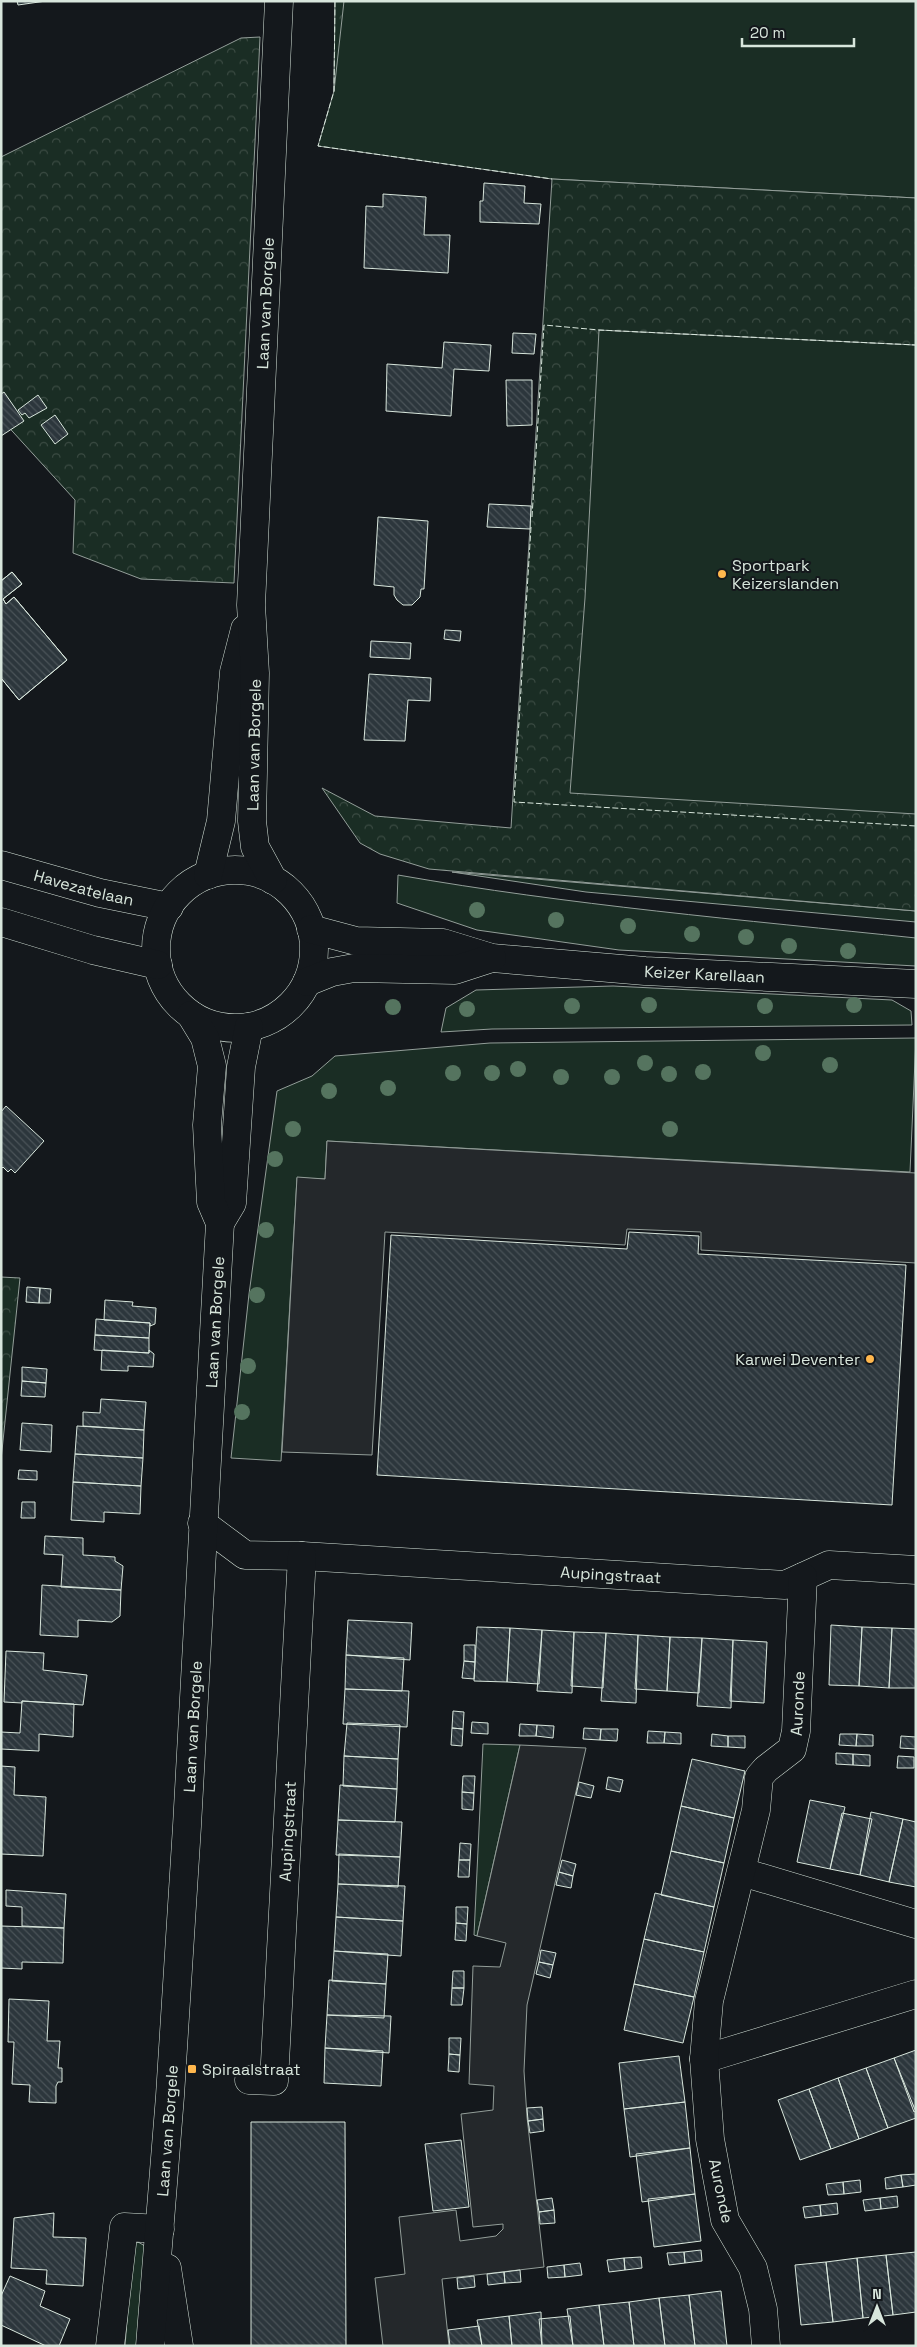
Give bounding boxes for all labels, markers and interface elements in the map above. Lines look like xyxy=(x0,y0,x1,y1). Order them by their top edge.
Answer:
scale bar xyxy=(742,15,854,47)
text: 20 m xyxy=(750,23,785,42)
street label: Laan van Borgele xyxy=(251,237,279,370)
place label: Sportpark Keizerslanden xyxy=(732,555,839,594)
marker: Sportpark Keizerslanden xyxy=(716,568,728,580)
street label: Laan van Borgele xyxy=(242,679,265,811)
street label: Havezatelaan xyxy=(32,864,136,910)
street label: Keizer Karellaan xyxy=(644,960,765,987)
street label: Laan van Borgele xyxy=(200,1256,229,1389)
place label: Karwei Deventer xyxy=(735,1349,860,1370)
marker: Karwei Deventer xyxy=(864,1353,876,1365)
street label: Aupingstraat xyxy=(560,1561,662,1588)
street label: Laan van Borgele xyxy=(178,1660,207,1793)
street label: Auronde xyxy=(785,1670,809,1736)
street label: Aupingstraat xyxy=(274,1780,300,1882)
place label: Spiraalstraat xyxy=(202,2059,301,2080)
marker: Spiraalstraat xyxy=(186,2063,198,2075)
street label: Laan van Borgele xyxy=(151,2064,182,2197)
street label: Auronde xyxy=(704,2157,738,2225)
north arrow xyxy=(852,2282,902,2332)
text: N xyxy=(872,2285,882,2303)

